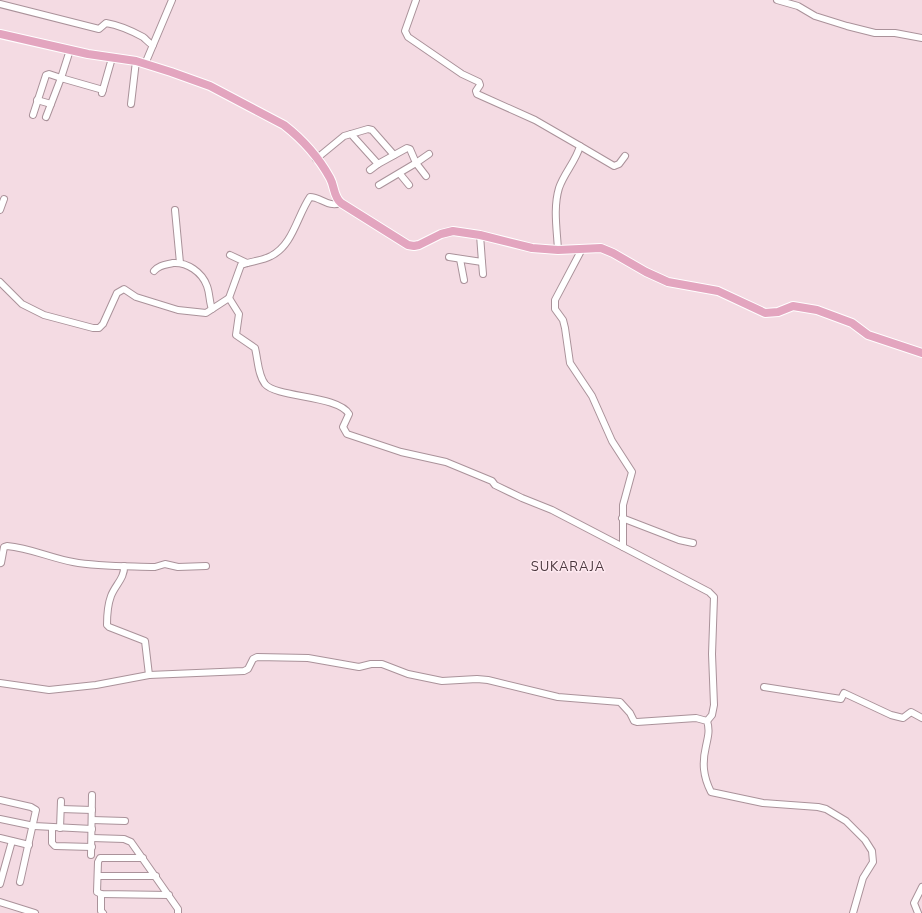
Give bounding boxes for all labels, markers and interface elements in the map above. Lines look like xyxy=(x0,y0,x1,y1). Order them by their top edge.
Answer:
district label: SUKARAJA xyxy=(531,558,605,576)

